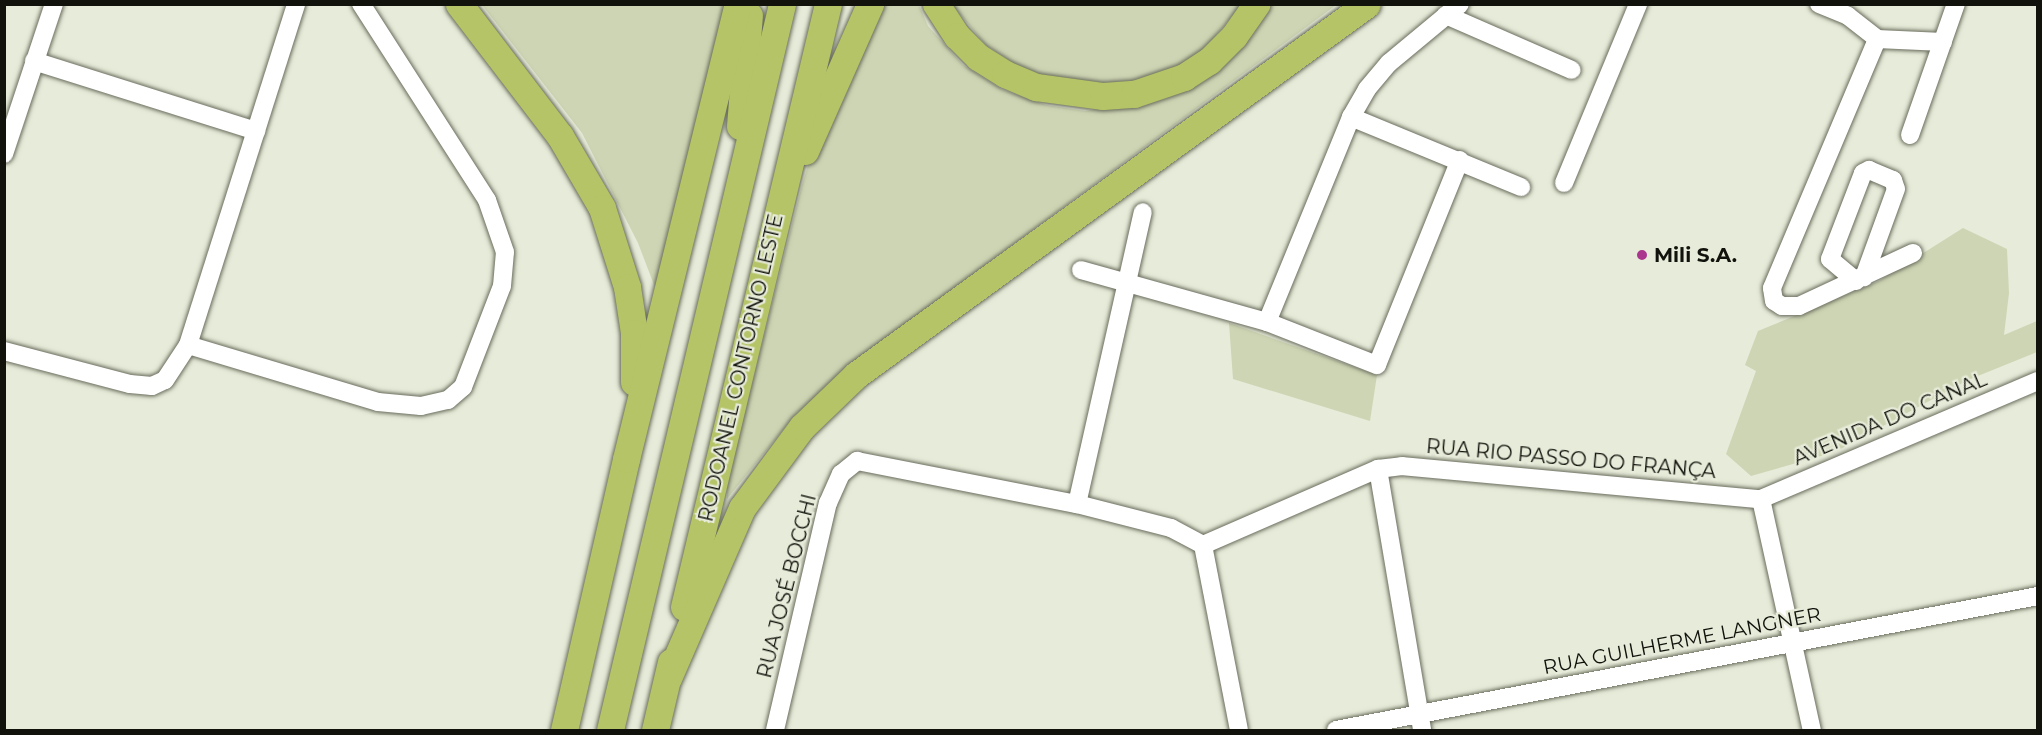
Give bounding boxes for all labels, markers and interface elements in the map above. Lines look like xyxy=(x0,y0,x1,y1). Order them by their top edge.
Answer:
street label: RODOANEL CONTORNO LESTE xyxy=(694,212,788,524)
place label: Mili S.A. xyxy=(1654,243,1737,267)
marker: Mili S.A. xyxy=(1635,248,1649,262)
street label: AVENIDA DO CANAL xyxy=(1790,367,1990,471)
street label: RUA RIO PASSO DO FRANÇA xyxy=(1425,434,1717,484)
street label: RUA JOSÉ BOCCHI xyxy=(752,491,822,681)
street label: RUA GUILHERME LANGNER xyxy=(1541,602,1823,680)

